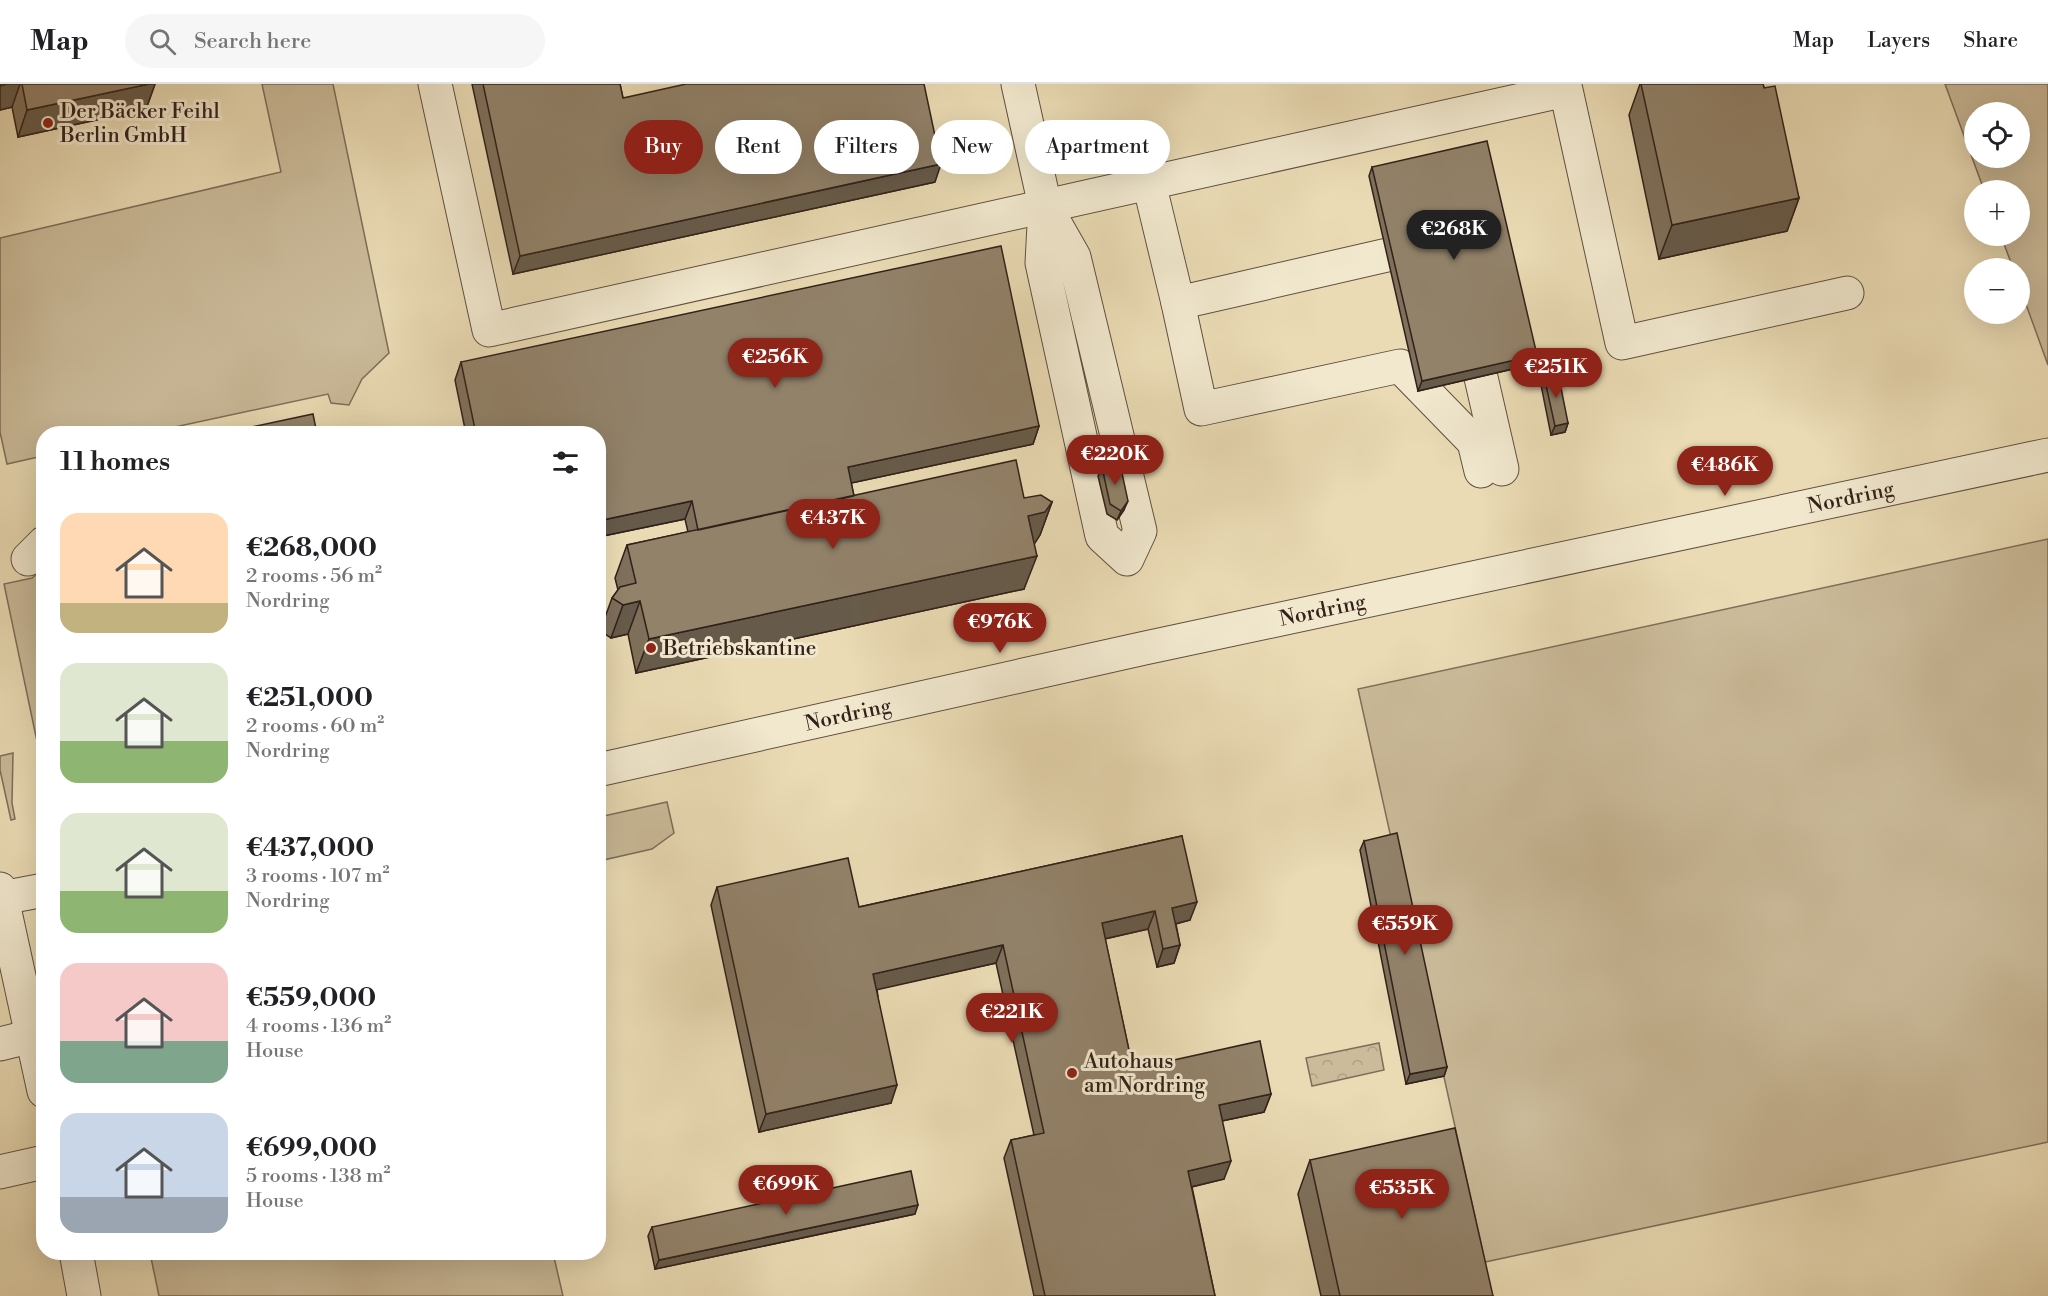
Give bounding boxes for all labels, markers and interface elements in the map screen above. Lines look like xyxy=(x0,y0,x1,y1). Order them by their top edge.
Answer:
search box xyxy=(125,14,545,68)
text: Map xyxy=(30,24,89,59)
icon: search xyxy=(146,25,179,58)
text: Search here xyxy=(194,28,311,55)
text: Map xyxy=(1793,28,1834,54)
text: Layers xyxy=(1867,28,1930,54)
text: Share xyxy=(1963,28,2018,54)
place label: Der Bäcker Feihl Berlin GmbH xyxy=(59,99,220,149)
map controls xyxy=(1964,102,2030,324)
button: locate xyxy=(1964,102,2030,168)
marker: Der Bäcker Feihl Berlin GmbH xyxy=(41,116,55,130)
chip: Buy xyxy=(624,120,703,174)
chip: Rent xyxy=(715,120,802,174)
chip: Filters xyxy=(814,120,919,174)
chip: New xyxy=(931,120,1013,174)
chip: Apartment xyxy=(1025,120,1170,174)
button: + xyxy=(1964,180,2030,246)
pin: €268K xyxy=(1412,210,1496,261)
text: €268K xyxy=(1420,217,1488,242)
button: − xyxy=(1964,258,2030,324)
pin: €256K xyxy=(733,338,817,389)
text: €256K xyxy=(742,345,808,370)
pin: €251K xyxy=(1514,348,1598,399)
text: €251K xyxy=(1524,355,1588,380)
pin: €220K xyxy=(1073,435,1157,486)
text: €220K xyxy=(1081,442,1149,467)
text: 11 homes xyxy=(60,446,170,478)
icon: filters xyxy=(549,446,582,479)
pin: €486K xyxy=(1683,446,1767,497)
text: €486K xyxy=(1691,453,1759,478)
street label: Nordring xyxy=(1805,476,1897,520)
pin: €437K xyxy=(791,499,875,550)
text: €437K xyxy=(800,506,866,531)
text: €268,000 xyxy=(246,532,377,564)
icon: home xyxy=(108,537,180,609)
text: 2 rooms · 56 m² xyxy=(246,564,382,589)
text: Nordring xyxy=(246,589,330,614)
street label: Nordring xyxy=(1277,589,1369,633)
pin: €976K xyxy=(958,603,1042,654)
text: €976K xyxy=(967,610,1033,635)
place label: Betriebskantine xyxy=(662,636,816,662)
marker: Betriebskantine xyxy=(644,641,658,655)
text: €251,000 xyxy=(246,682,373,714)
icon: home xyxy=(108,687,180,759)
street label: Nordring xyxy=(802,693,894,738)
text: 2 rooms · 60 m² xyxy=(246,714,384,739)
text: Nordring xyxy=(246,739,330,764)
text: €437,000 xyxy=(246,832,374,864)
icon: home xyxy=(108,837,180,909)
text: 3 rooms · 107 m² xyxy=(246,864,390,889)
text: Nordring xyxy=(246,889,330,914)
pin: €559K xyxy=(1363,905,1447,956)
text: €559K xyxy=(1372,912,1438,937)
text: €559,000 xyxy=(246,982,376,1014)
icon: home xyxy=(108,987,180,1059)
pin: €221K xyxy=(970,993,1054,1044)
text: €221K xyxy=(980,1000,1044,1025)
text: 4 rooms · 136 m² xyxy=(246,1014,391,1039)
text: House xyxy=(246,1039,304,1064)
place label: Autohaus am Nordring xyxy=(1083,1049,1205,1099)
marker: Autohaus am Nordring xyxy=(1065,1066,1079,1080)
text: €699,000 xyxy=(246,1132,377,1164)
icon: home xyxy=(108,1137,180,1209)
text: 5 rooms · 138 m² xyxy=(246,1164,390,1189)
pin: €699K xyxy=(744,1165,828,1216)
pin: €535K xyxy=(1360,1169,1444,1220)
text: €699K xyxy=(752,1172,820,1197)
text: €535K xyxy=(1369,1176,1435,1201)
text: House xyxy=(246,1189,304,1214)

